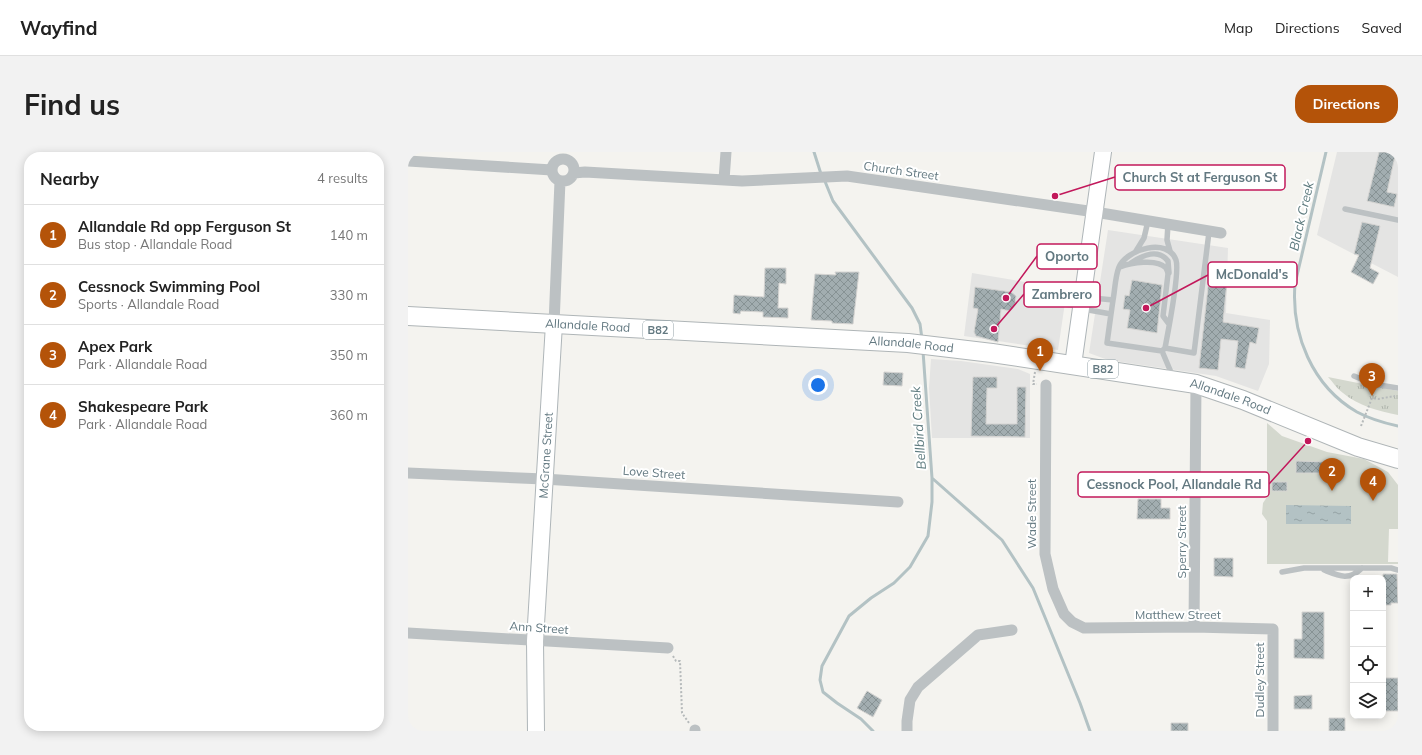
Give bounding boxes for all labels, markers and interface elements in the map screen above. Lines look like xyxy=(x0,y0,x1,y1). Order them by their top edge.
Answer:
text: Wayfind xyxy=(20,16,97,40)
text: Map xyxy=(1224,19,1253,37)
text: Directions xyxy=(1275,19,1340,37)
text: Saved xyxy=(1362,19,1402,37)
button: Directions xyxy=(1295,85,1398,123)
text: Find us xyxy=(24,87,120,122)
street label: Church Street xyxy=(863,158,940,183)
callout: Church St at Ferguson St xyxy=(1115,165,1285,190)
text: Nearby xyxy=(40,168,99,189)
text: Church St at Ferguson St xyxy=(1123,169,1277,185)
text: 4 results xyxy=(317,170,368,186)
water label: Black Creek xyxy=(1285,179,1317,252)
text: Allandale Rd opp Ferguson St xyxy=(78,217,291,236)
text: 1 xyxy=(49,227,57,243)
text: 140 m xyxy=(330,227,368,243)
text: Bus stop · Allandale Road xyxy=(78,236,232,252)
callout: Oporto xyxy=(1037,244,1097,269)
text: Oporto xyxy=(1045,248,1089,264)
callout: McDonald's xyxy=(1208,262,1297,287)
text: McDonald's xyxy=(1216,266,1288,282)
text: Cessnock Swimming Pool xyxy=(78,277,260,296)
callout: Zambrero xyxy=(1024,282,1100,307)
text: Zambrero xyxy=(1032,286,1093,302)
text: 2 xyxy=(49,287,57,303)
text: 330 m xyxy=(330,287,368,303)
text: Sports · Allandale Road xyxy=(78,296,219,312)
street label: Allandale Road xyxy=(545,315,631,335)
road number: B82 xyxy=(643,321,673,339)
street label: Allandale Road xyxy=(868,333,954,355)
text: Apex Park xyxy=(78,337,152,356)
pin: 1 xyxy=(1027,338,1053,371)
text: 3 xyxy=(49,347,57,363)
text: 350 m xyxy=(330,347,368,363)
text: Park · Allandale Road xyxy=(78,356,207,372)
road number: B82 xyxy=(1088,360,1118,378)
pin: 3 xyxy=(1359,363,1385,396)
your location xyxy=(808,375,828,395)
street label: Allandale Road xyxy=(1189,375,1273,418)
water label: Bellbird Creek xyxy=(907,386,929,470)
text: Shakespeare Park xyxy=(78,397,208,416)
text: 4 xyxy=(49,407,57,423)
text: 360 m xyxy=(330,407,368,423)
street label: McGrane Street xyxy=(536,412,556,499)
text: Park · Allandale Road xyxy=(78,416,207,432)
pin: 2 xyxy=(1319,458,1345,491)
street label: Love Street xyxy=(622,463,686,482)
pin: 4 xyxy=(1360,468,1386,501)
callout: Cessnock Pool, Allandale Rd xyxy=(1078,472,1269,497)
text: Cessnock Pool, Allandale Rd xyxy=(1087,476,1261,492)
street label: Wade Street xyxy=(1024,479,1039,549)
street label: Sperry Street xyxy=(1174,506,1189,578)
map controls xyxy=(1350,575,1386,719)
button: + xyxy=(1350,575,1386,611)
street label: Matthew Street xyxy=(1135,607,1221,622)
button: − xyxy=(1350,611,1386,647)
street label: Ann Street xyxy=(509,618,569,637)
street label: Dudley Street xyxy=(1252,642,1267,718)
button: locate xyxy=(1350,647,1386,683)
button: layers xyxy=(1350,683,1386,719)

